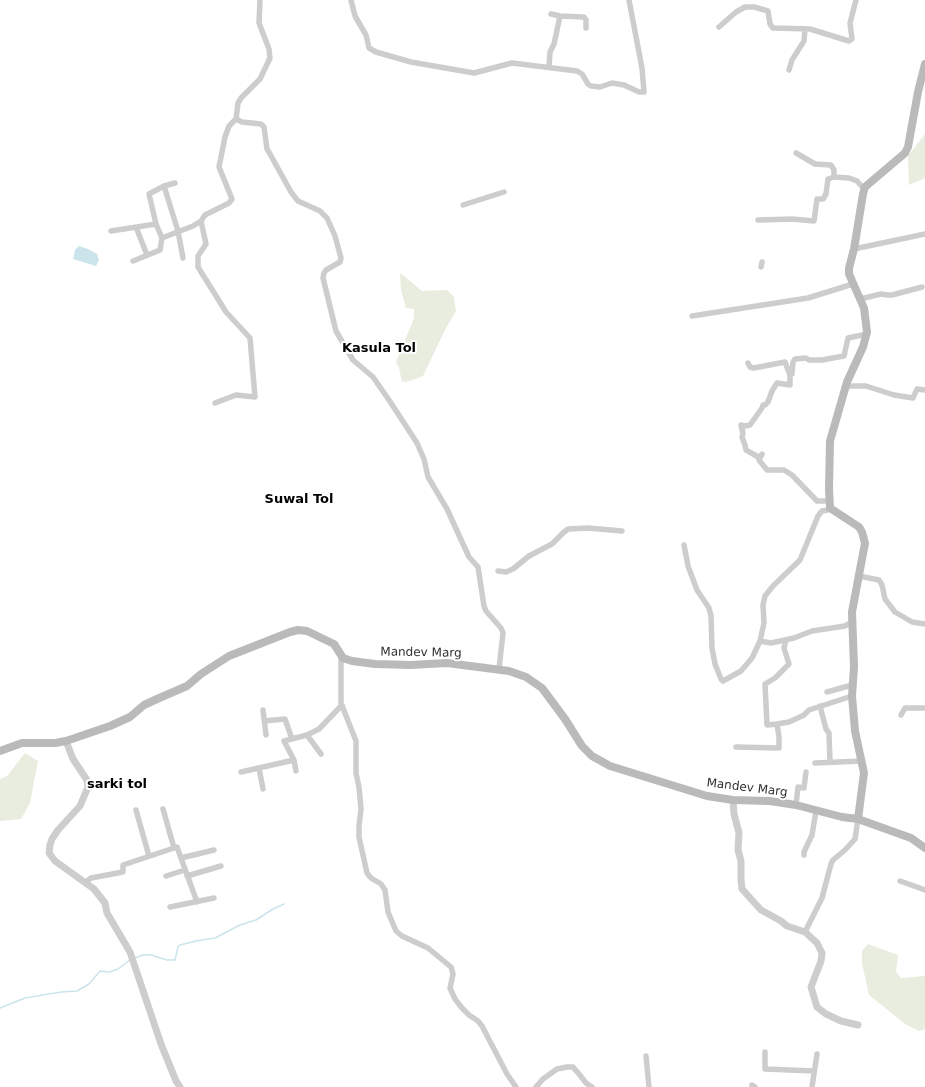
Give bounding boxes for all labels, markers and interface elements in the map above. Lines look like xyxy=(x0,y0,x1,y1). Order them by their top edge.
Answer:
district label: Kasula Tol xyxy=(342,341,416,357)
district label: Suwal Tol xyxy=(265,492,333,508)
street label: Mandev Marg xyxy=(380,645,462,661)
street label: Mandev Marg xyxy=(706,776,788,800)
district label: sarki tol xyxy=(87,777,147,793)

